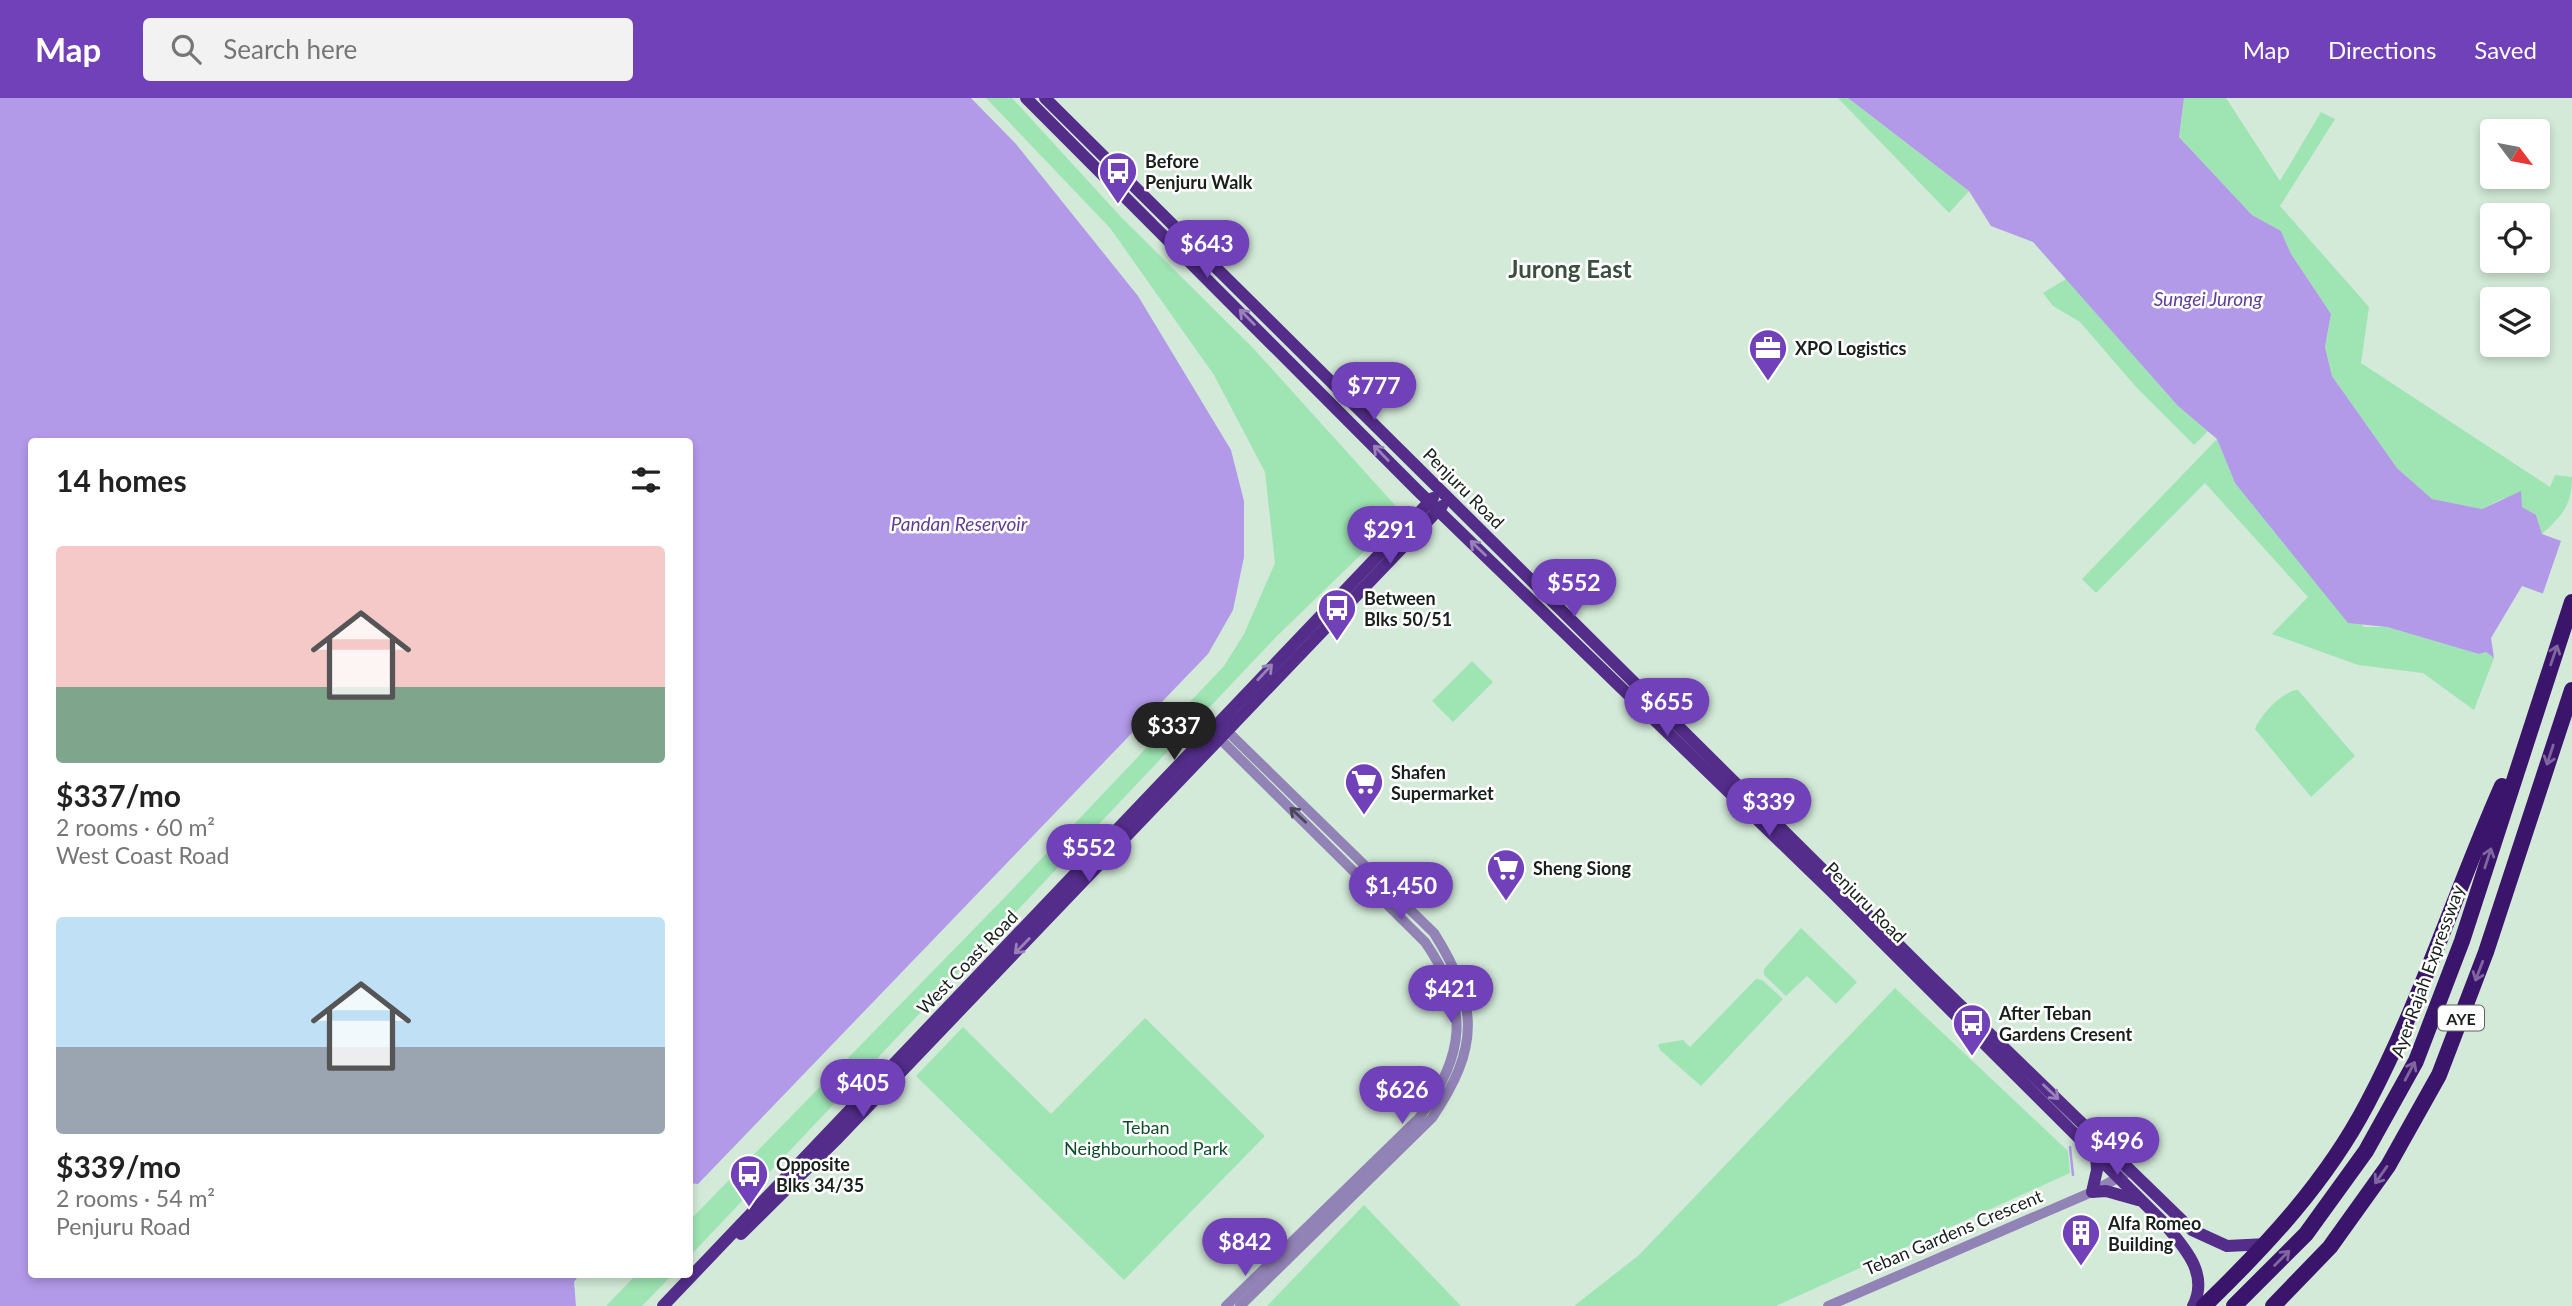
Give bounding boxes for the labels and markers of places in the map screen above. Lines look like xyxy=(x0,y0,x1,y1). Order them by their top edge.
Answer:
bus stop icon: Before Penjuru Walk xyxy=(1097,150,1139,205)
place label: Before Penjuru Walk xyxy=(1145,150,1253,193)
pin: $643 xyxy=(1166,220,1248,280)
office icon: XPO Logistics xyxy=(1747,327,1789,382)
place label: XPO Logistics xyxy=(1795,337,1907,359)
pin: $777 xyxy=(1333,362,1415,422)
pin: $291 xyxy=(1349,506,1431,566)
pin: $552 xyxy=(1533,560,1615,619)
bus stop icon: Between Blks 50/51 xyxy=(1316,587,1358,642)
place label: Between Blks 50/51 xyxy=(1364,587,1452,630)
pin: $655 xyxy=(1626,678,1708,738)
pin: $337 xyxy=(1133,702,1215,762)
supermarket icon: Shafen Supermarket xyxy=(1343,761,1385,816)
place label: Shafen Supermarket xyxy=(1391,761,1494,804)
pin: $339 xyxy=(1728,778,1810,838)
pin: $552 xyxy=(1048,824,1130,884)
supermarket icon: Sheng Siong xyxy=(1485,847,1527,902)
place label: Sheng Siong xyxy=(1533,857,1631,879)
pin: $1,450 xyxy=(1344,862,1458,922)
pin: $421 xyxy=(1410,965,1492,1025)
bus stop icon: After Teban Gardens Cresent xyxy=(1951,1002,1993,1057)
place label: After Teban Gardens Cresent xyxy=(1998,1002,2132,1045)
pin: $405 xyxy=(822,1060,904,1119)
pin: $626 xyxy=(1361,1066,1443,1126)
pin: $496 xyxy=(2076,1118,2158,1177)
bus stop icon: Opposite Blks 34/35 xyxy=(728,1153,770,1208)
place label: Opposite Blks 34/35 xyxy=(776,1153,864,1196)
building icon: Alfa Romeo Building xyxy=(2060,1212,2102,1267)
place label: Alfa Romeo Building xyxy=(2107,1212,2201,1255)
pin: $842 xyxy=(1204,1218,1286,1278)

